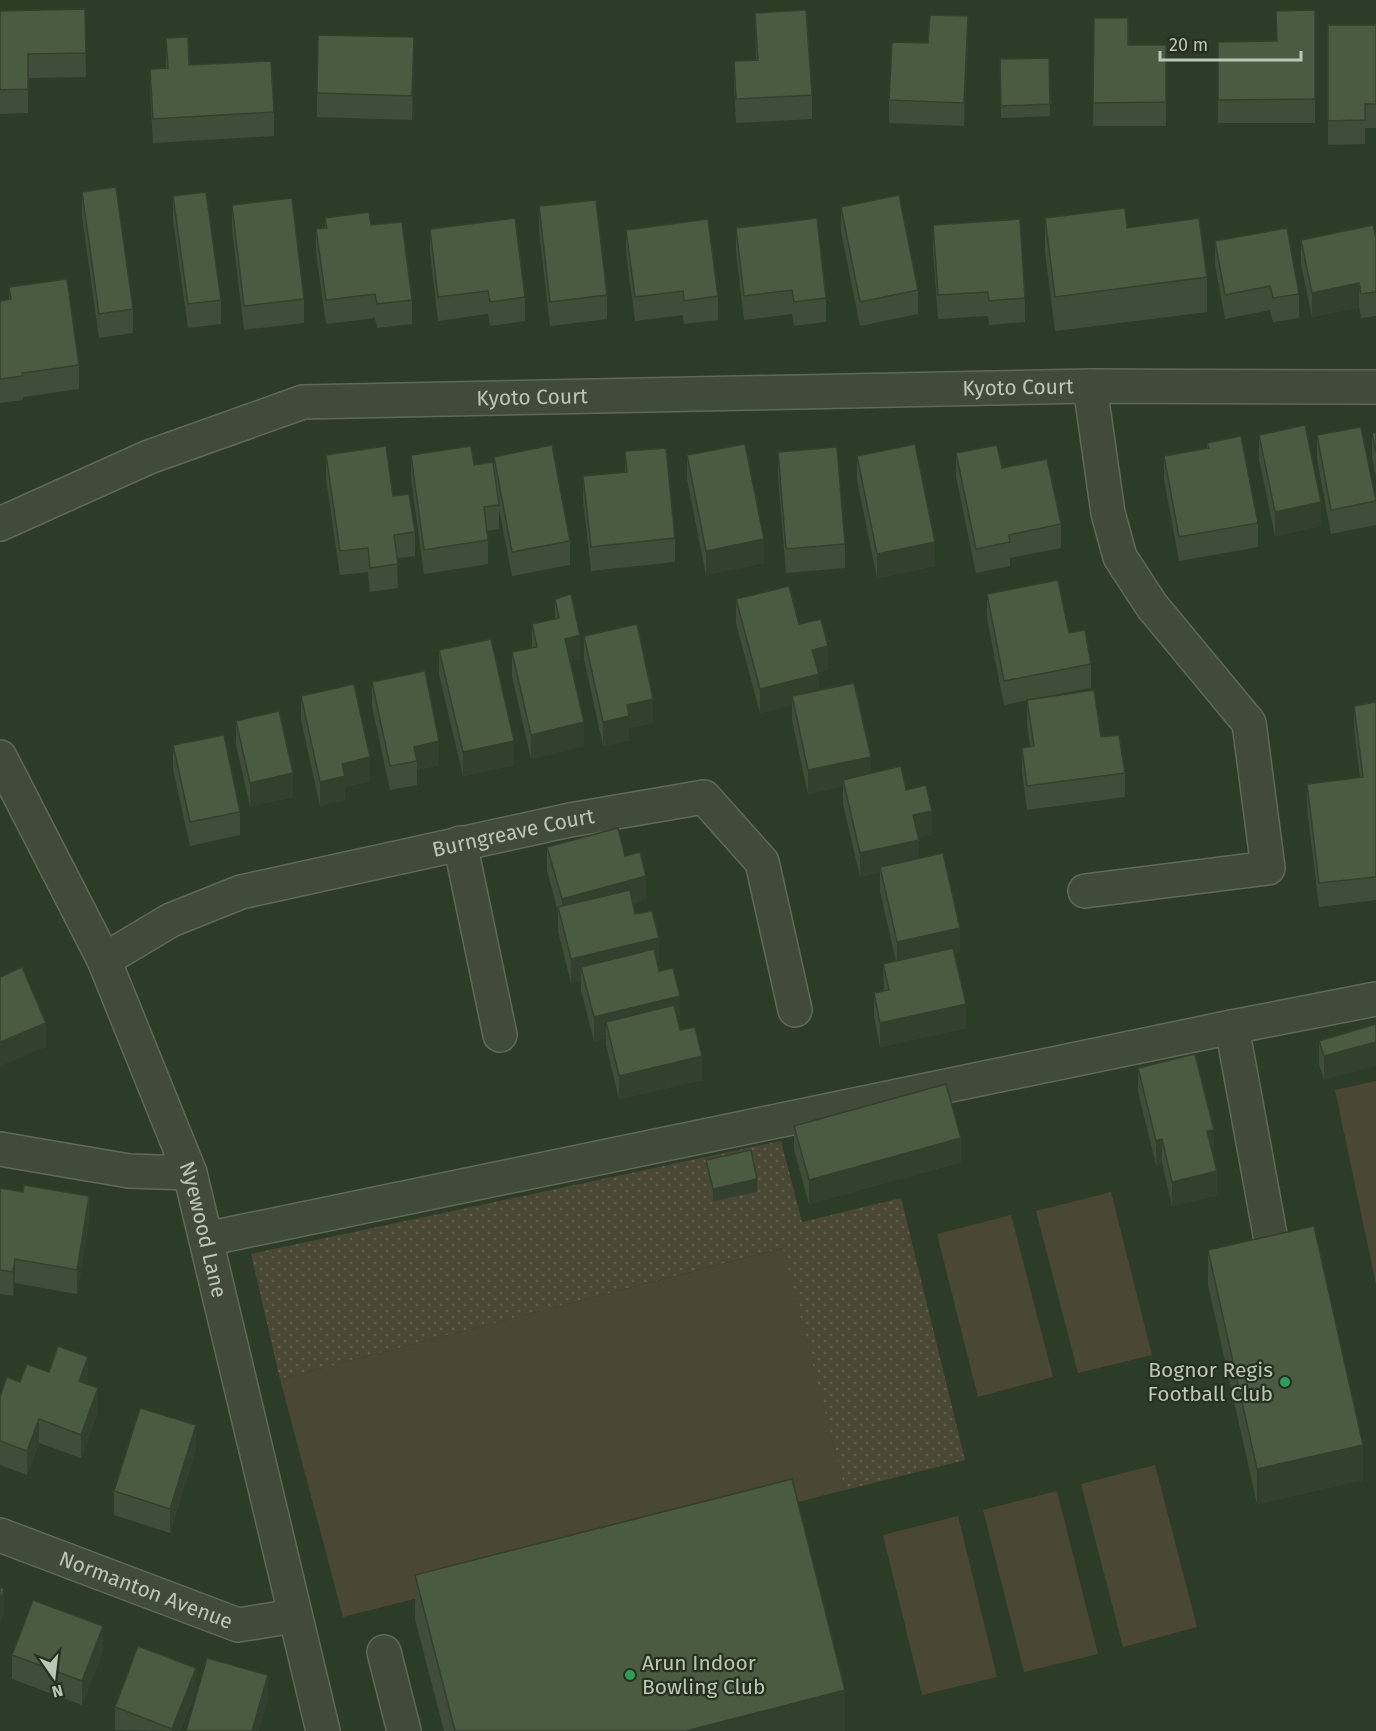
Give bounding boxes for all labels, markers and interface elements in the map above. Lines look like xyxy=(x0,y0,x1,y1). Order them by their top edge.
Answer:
scale bar xyxy=(1160,24,1301,62)
text: 20 m xyxy=(1169,34,1208,56)
street label: Kyoto Court xyxy=(962,373,1074,402)
street label: Kyoto Court xyxy=(476,383,588,411)
street label: Burngreave Court xyxy=(430,803,597,863)
street label: Nyewood Lane xyxy=(174,1158,232,1300)
place label: Bognor Regis Football Club xyxy=(1148,1357,1273,1407)
marker: Bognor Regis Football Club xyxy=(1278,1375,1292,1389)
street label: Normanton Avenue xyxy=(55,1546,236,1635)
north arrow xyxy=(24,1647,84,1707)
place label: Arun Indoor Bowling Club xyxy=(642,1650,765,1700)
marker: Arun Indoor Bowling Club xyxy=(623,1668,637,1682)
text: N xyxy=(50,1681,65,1702)

